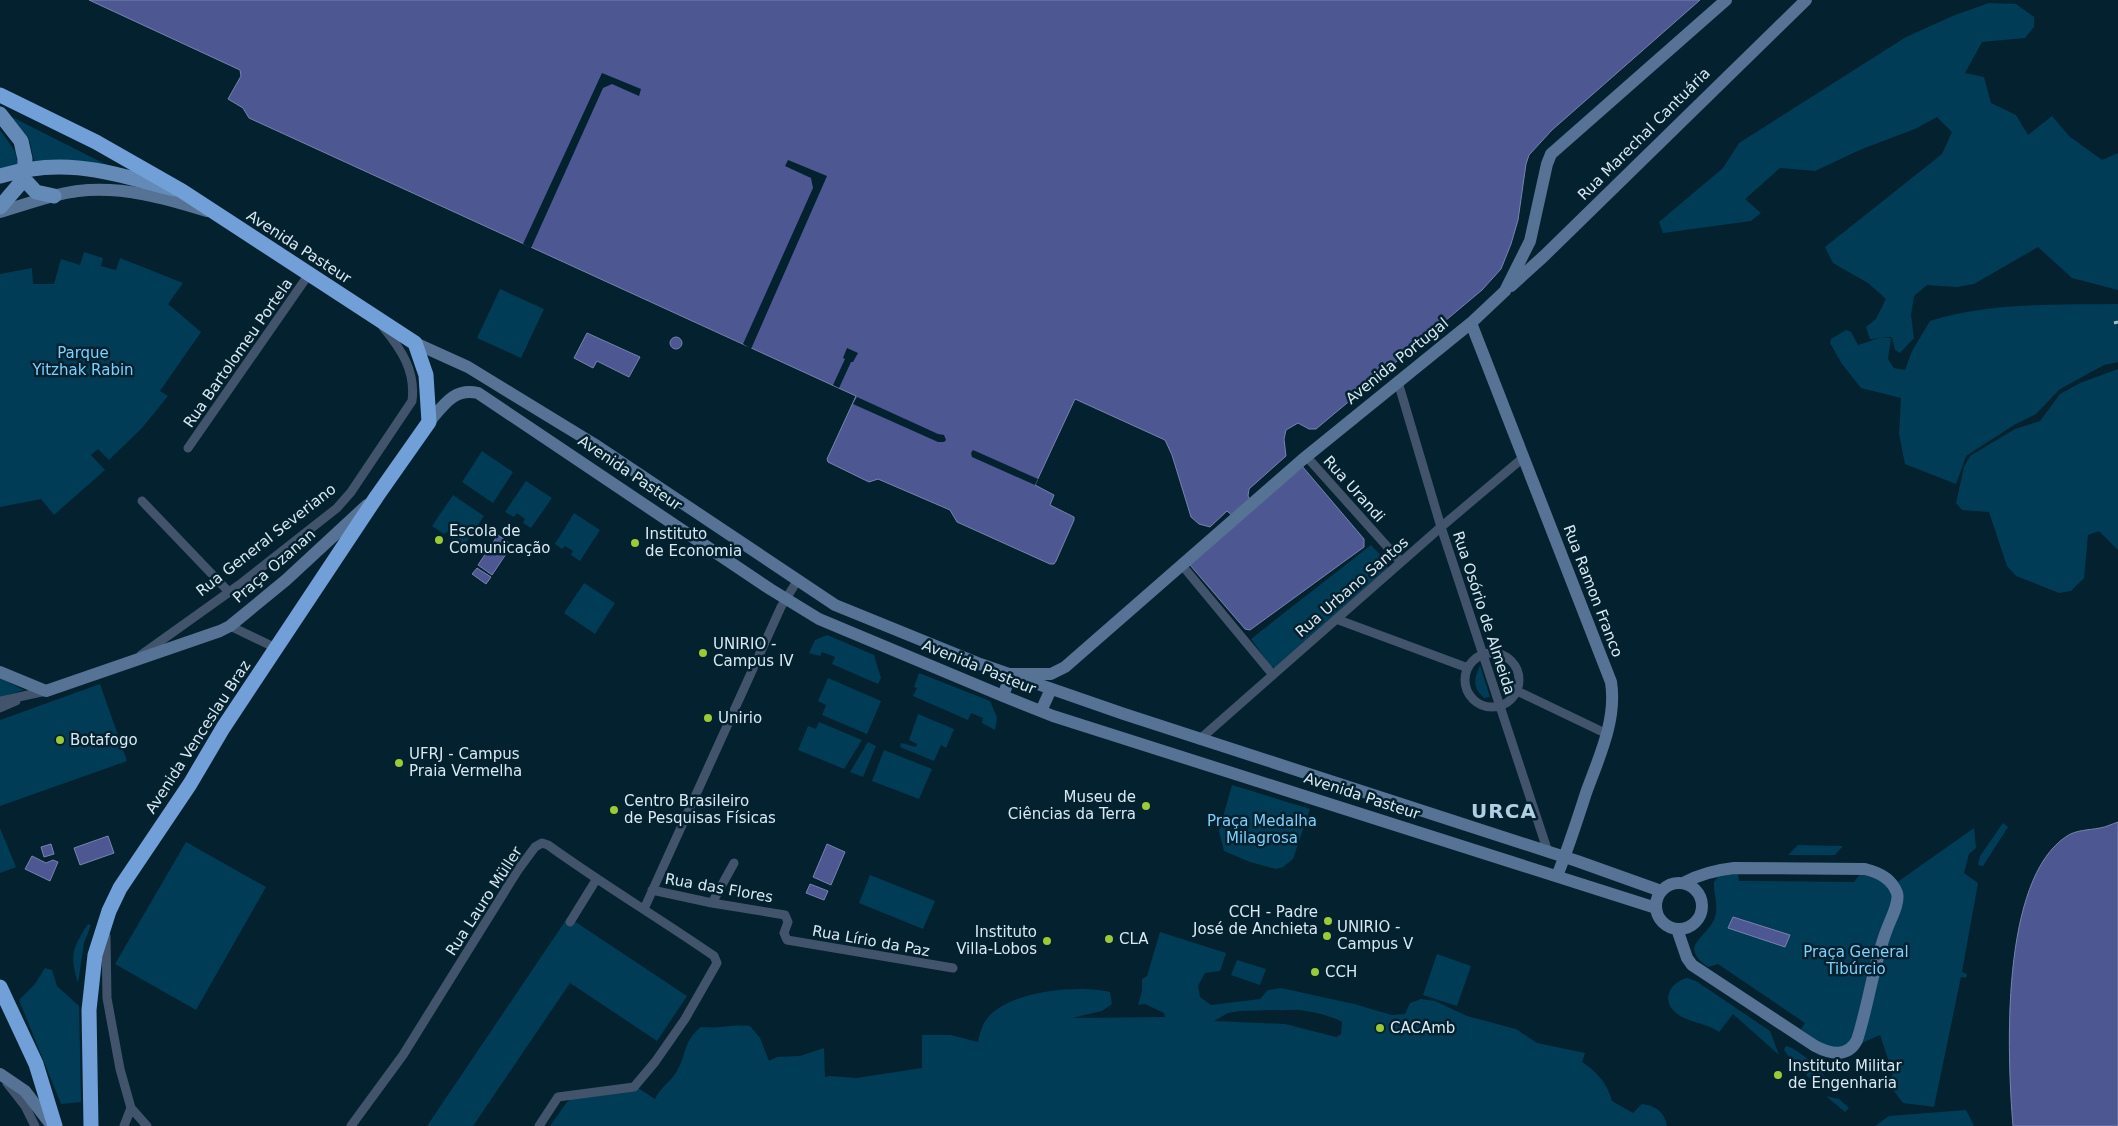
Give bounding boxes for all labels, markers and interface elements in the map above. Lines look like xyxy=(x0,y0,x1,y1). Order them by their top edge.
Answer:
street label: Rua Marechal Cantuária xyxy=(1574,64,1714,204)
street label: Avenida Pasteur xyxy=(243,207,355,288)
street label: Rua Bartolomeu Portela xyxy=(180,275,296,431)
street label: Avenida Portugal xyxy=(1342,314,1452,408)
park label: Parque Yitzhak Rabin xyxy=(31,344,134,379)
street label: Avenida Pasteur xyxy=(575,432,686,515)
street label: Rua Urandi xyxy=(1320,452,1388,526)
street label: Rua General Severiano xyxy=(193,480,339,600)
place label: Escola de Comunicação xyxy=(449,522,551,557)
street label: Rua Ramon Franco xyxy=(1559,522,1627,660)
street label: Praça Ozanan xyxy=(229,525,319,607)
place label: Instituto de Economia xyxy=(645,525,742,560)
street label: Rua Osório de Almeida xyxy=(1449,529,1519,697)
street label: Rua Urbano Santos xyxy=(1292,533,1412,641)
marker: Escola de Comunicação xyxy=(433,534,445,546)
marker: Instituto de Economia xyxy=(629,537,641,549)
place label: UNIRIO - Campus IV xyxy=(713,635,794,670)
street label: Avenida Pasteur xyxy=(920,636,1039,698)
marker: UNIRIO - Campus IV xyxy=(697,647,709,659)
street label: Avenida Venceslau Braz xyxy=(142,657,254,817)
place label: Unirio xyxy=(718,709,762,727)
marker: Unirio xyxy=(702,712,714,724)
place label: Botafogo xyxy=(70,731,138,749)
marker: Botafogo xyxy=(54,734,66,746)
place label: UFRJ - Campus Praia Vermelha xyxy=(409,745,522,780)
marker: UFRJ - Campus Praia Vermelha xyxy=(393,757,405,769)
street label: Avenida Pasteur xyxy=(1302,769,1423,823)
place label: Museu de Ciências da Terra xyxy=(1008,788,1136,823)
place label: Centro Brasileiro de Pesquisas Físicas xyxy=(624,792,776,827)
district label: URCA xyxy=(1471,799,1537,823)
marker: Museu de Ciências da Terra xyxy=(1140,800,1152,812)
marker: Centro Brasileiro de Pesquisas Físicas xyxy=(608,804,620,816)
park label: Praça Medalha Milagrosa xyxy=(1207,812,1317,847)
street label: Rua Lauro Müller xyxy=(442,842,526,959)
street label: Rua das Flores xyxy=(664,870,775,906)
place label: CCH - Padre José de Anchieta xyxy=(1192,903,1318,938)
marker: CCH - Padre José de Anchieta xyxy=(1322,915,1334,927)
place label: UNIRIO - Campus V xyxy=(1337,918,1414,953)
street label: Rua Lírio da Paz xyxy=(811,922,931,960)
place label: Instituto Villa-Lobos xyxy=(956,923,1037,958)
place label: CLA xyxy=(1119,930,1149,948)
marker: UNIRIO - Campus V xyxy=(1321,930,1333,942)
marker: CLA xyxy=(1103,933,1115,945)
marker: Instituto Villa-Lobos xyxy=(1041,935,1053,947)
park label: Praça General Tibúrcio xyxy=(1803,943,1909,978)
place label: CCH xyxy=(1325,963,1357,981)
marker: CCH xyxy=(1309,966,1321,978)
place label: CACAmb xyxy=(1390,1019,1455,1037)
marker: CACAmb xyxy=(1374,1022,1386,1034)
place label: Instituto Militar de Engenharia xyxy=(1788,1057,1903,1092)
marker: Instituto Militar de Engenharia xyxy=(1772,1069,1784,1081)

